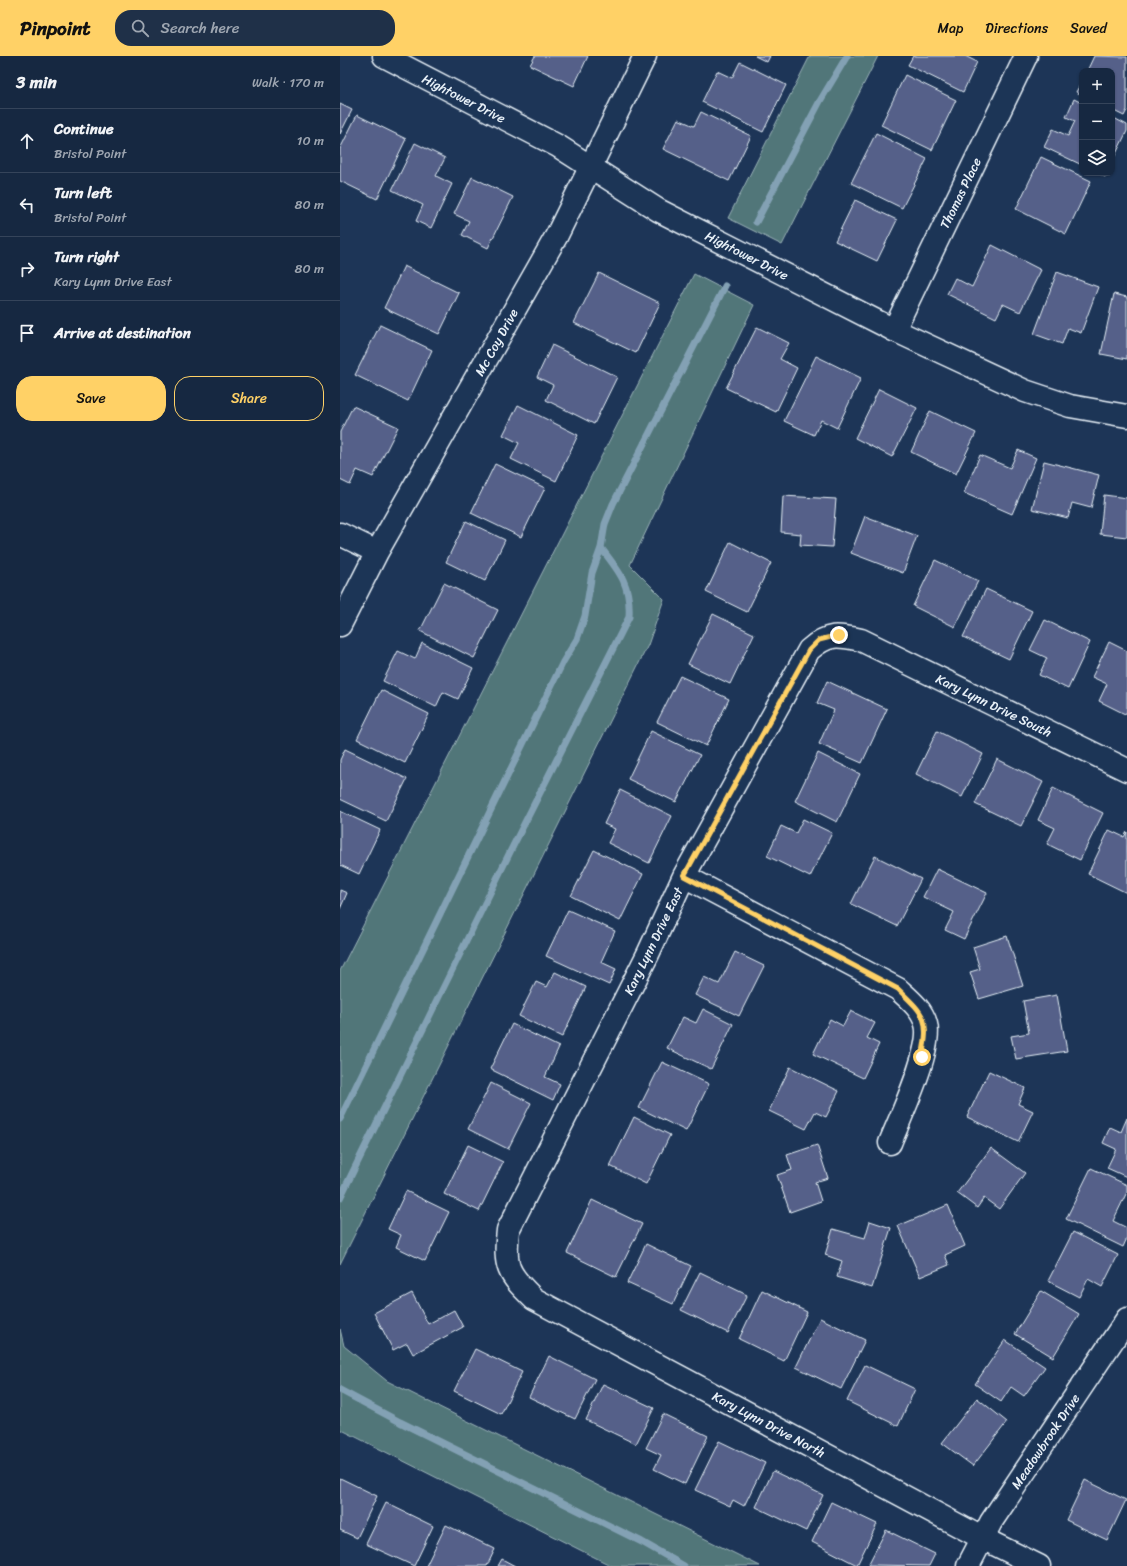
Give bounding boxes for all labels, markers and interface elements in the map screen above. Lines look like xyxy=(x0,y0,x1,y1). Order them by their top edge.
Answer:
search box xyxy=(115,10,395,46)
text: Pinpoint xyxy=(20,12,91,45)
text: Search here xyxy=(161,15,240,41)
text: Map xyxy=(937,16,963,41)
text: Directions xyxy=(985,16,1048,41)
text: Saved xyxy=(1070,16,1107,41)
icon: search xyxy=(129,17,151,39)
text: 3 min xyxy=(16,67,57,97)
street label: Hightower Drive xyxy=(418,67,510,130)
map controls xyxy=(1079,68,1115,176)
button: + xyxy=(1079,68,1115,104)
text: Walk · 170 m xyxy=(252,71,324,94)
button: − xyxy=(1079,104,1115,140)
text: Continue xyxy=(54,116,114,142)
text: 10 m xyxy=(297,129,324,152)
icon: ahead xyxy=(16,130,38,152)
button: layers xyxy=(1079,140,1115,176)
text: Bristol Point xyxy=(54,142,126,165)
street label: Thomas Place xyxy=(933,153,988,233)
text: Turn left xyxy=(54,180,112,206)
text: 80 m xyxy=(295,193,324,216)
icon: left xyxy=(16,194,38,216)
text: Bristol Point xyxy=(54,206,126,229)
street label: Hightower Drive xyxy=(701,224,793,287)
text: Turn right xyxy=(54,244,119,270)
text: 80 m xyxy=(295,257,324,280)
icon: right xyxy=(16,258,38,280)
text: Kary Lynn Drive East xyxy=(54,270,172,293)
street label: Mc Coy Drive xyxy=(468,304,525,380)
text: Arrive at destination xyxy=(54,320,191,346)
icon: arrive xyxy=(16,322,38,344)
button: Save xyxy=(16,376,166,421)
button: Share xyxy=(174,376,324,421)
route end xyxy=(830,626,848,644)
street label: Kary Lynn Drive South xyxy=(932,667,1056,744)
street label: Kary Lynn Drive East xyxy=(617,883,690,999)
route start xyxy=(913,1048,931,1066)
street label: Kary Lynn Drive North xyxy=(708,1385,830,1464)
street label: Meadowbrook Drive xyxy=(1005,1388,1086,1494)

